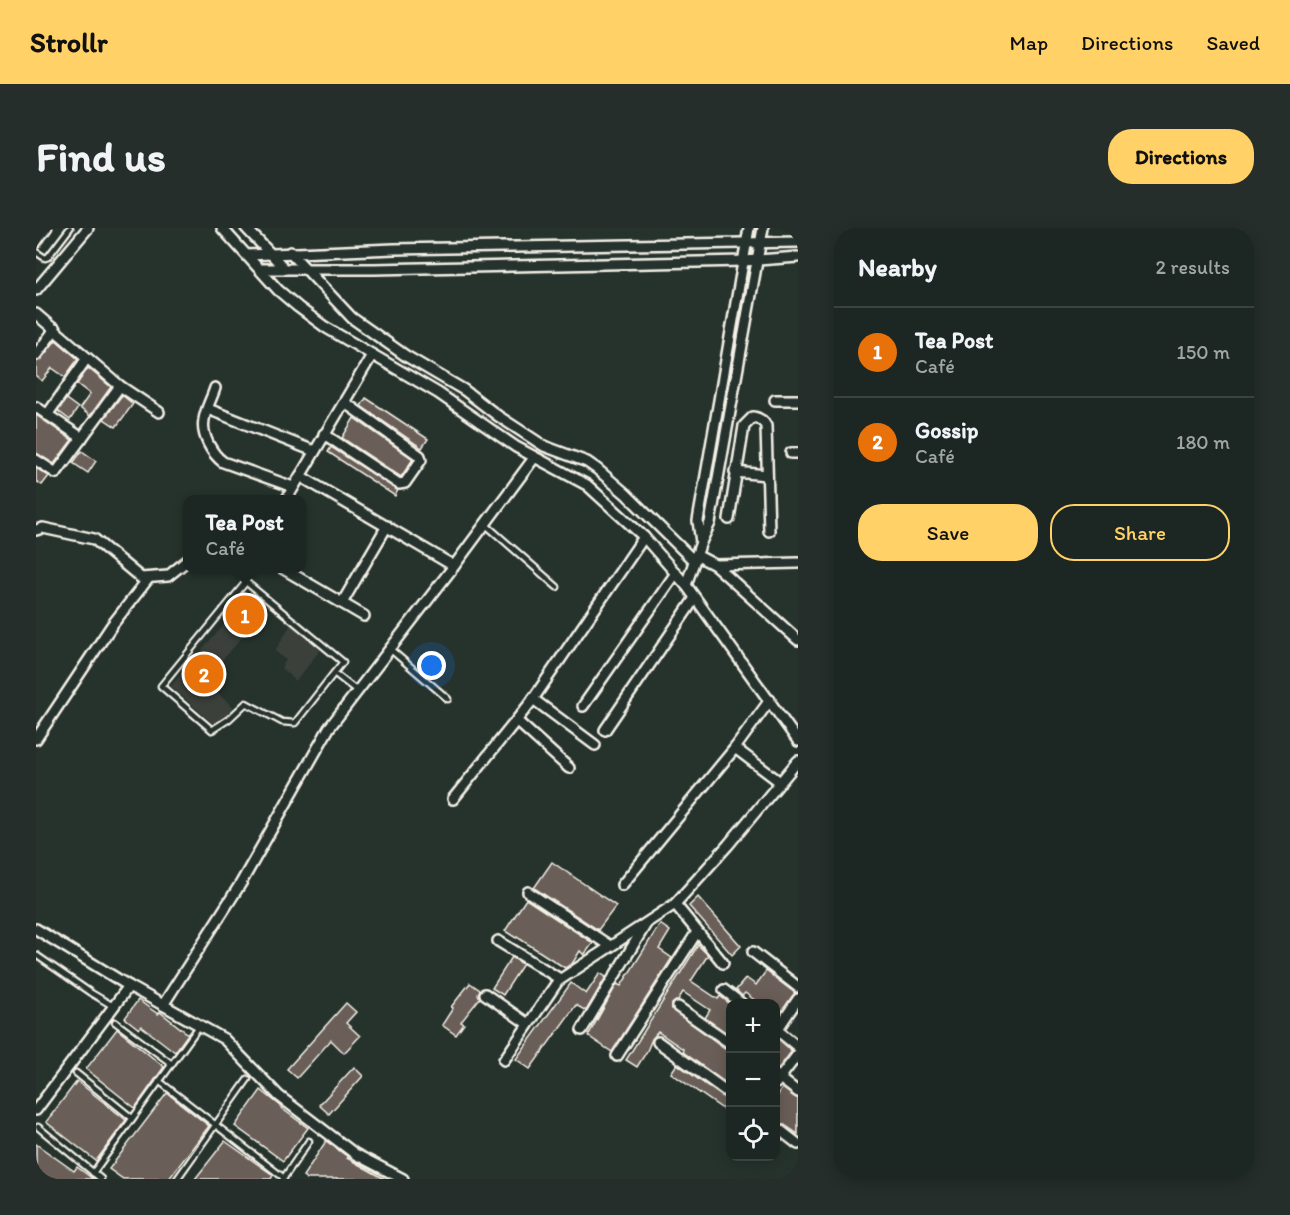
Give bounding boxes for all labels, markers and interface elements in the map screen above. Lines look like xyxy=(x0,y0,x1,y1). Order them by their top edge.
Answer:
text: Strollr xyxy=(30,25,108,59)
text: Map xyxy=(1010,30,1048,55)
text: Directions xyxy=(1081,30,1173,55)
text: Saved xyxy=(1206,30,1260,55)
button: Directions xyxy=(1108,129,1254,184)
text: Find us xyxy=(36,131,166,182)
text: Nearby xyxy=(858,251,937,283)
text: 2 results xyxy=(1156,255,1230,279)
text: Tea Post xyxy=(915,327,993,354)
text: 1 xyxy=(873,340,882,364)
text: 150 m xyxy=(1177,340,1230,364)
text: Café xyxy=(915,354,955,378)
text: Gossip xyxy=(915,417,978,444)
text: 2 xyxy=(872,430,883,454)
text: 180 m xyxy=(1176,430,1230,454)
text: Café xyxy=(915,444,955,468)
popup xyxy=(183,495,306,573)
button: Save xyxy=(858,504,1038,561)
button: Share xyxy=(1050,504,1230,561)
text: Tea Post xyxy=(205,509,284,536)
text: Café xyxy=(205,536,245,560)
pin: 1 xyxy=(226,592,264,638)
your location xyxy=(417,651,446,680)
pin: 2 xyxy=(184,652,224,696)
map controls xyxy=(726,999,780,1161)
button: + xyxy=(726,999,780,1053)
button: − xyxy=(726,1053,780,1107)
button: locate xyxy=(726,1107,780,1161)

